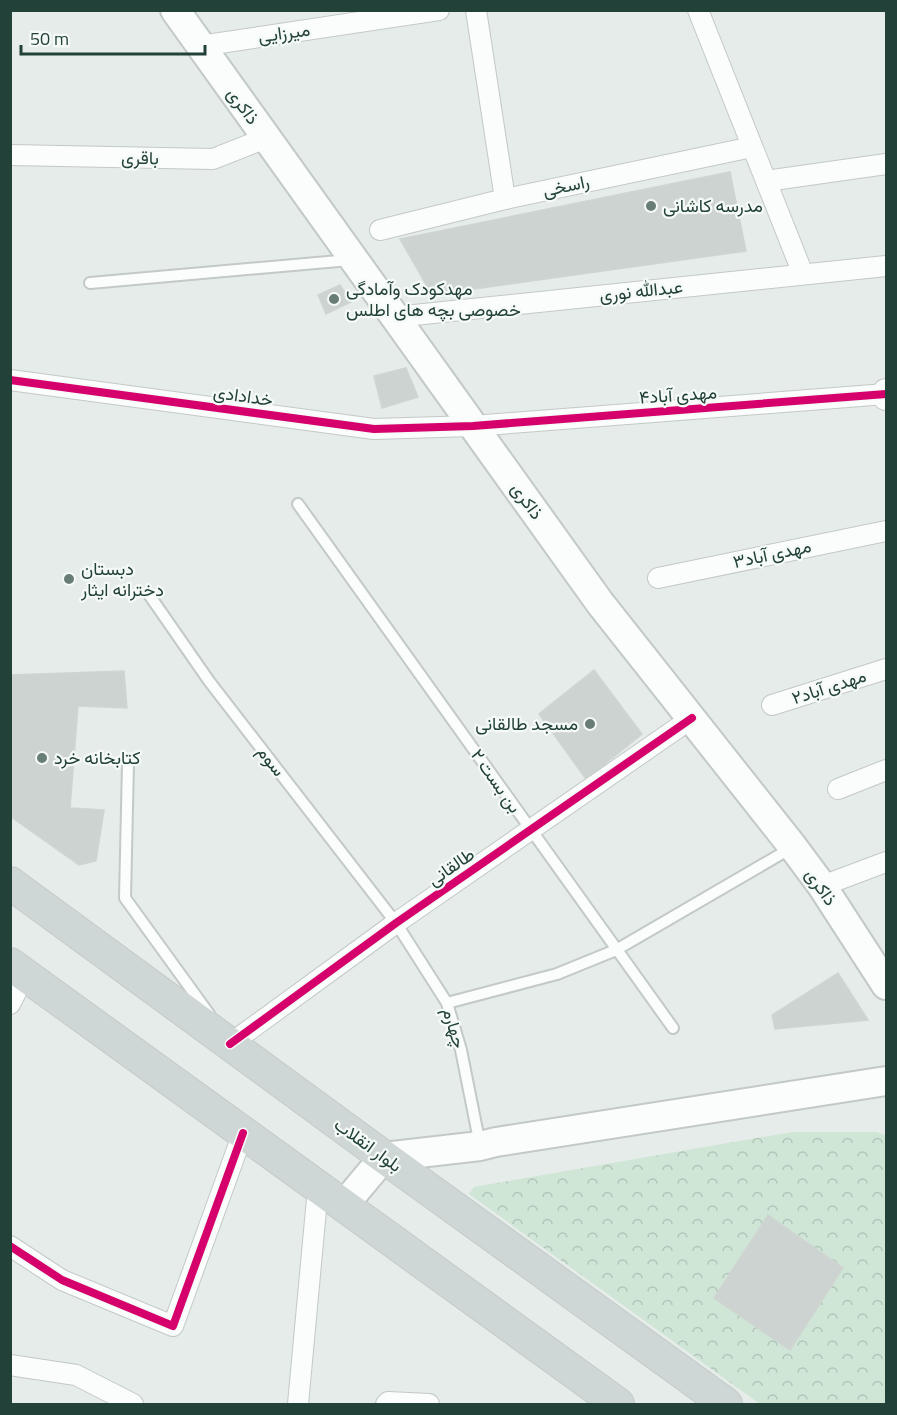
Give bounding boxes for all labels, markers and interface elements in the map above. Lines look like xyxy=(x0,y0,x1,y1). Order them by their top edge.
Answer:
street label: میرزایی xyxy=(256,15,312,50)
scale bar xyxy=(21,18,206,56)
text: 50 m xyxy=(30,25,69,52)
street label: ذاکری xyxy=(221,81,266,130)
street label: باقری xyxy=(121,144,159,171)
street label: راسخی xyxy=(540,167,592,204)
place label: مدرسه کاشانی xyxy=(663,192,763,219)
marker: مدرسه کاشانی xyxy=(644,199,658,213)
street label: عبدالله نوری xyxy=(598,273,684,308)
place label: مهدکودک وآمادگی خصوصی بچه های اطلس xyxy=(346,275,521,323)
marker: مهدکودک وآمادگی خصوصی بچه های اطلس xyxy=(327,292,341,306)
street label: خدادادی xyxy=(212,378,275,413)
street label: مهدی آباد۴ xyxy=(638,378,718,411)
street label: ذاکری xyxy=(505,476,550,525)
street label: مهدی آباد۳ xyxy=(730,532,814,575)
place label: دبستان دخترانه ایثار xyxy=(80,555,164,603)
marker: دبستان دخترانه ایثار xyxy=(62,572,76,586)
street label: مهدی آباد۲ xyxy=(788,662,870,711)
place label: مسجد طالقانی xyxy=(475,710,578,737)
marker: مسجد طالقانی xyxy=(583,717,597,731)
street label: سوم xyxy=(251,739,292,782)
street label: بن بست ۲ xyxy=(464,743,528,818)
place label: کتابخانه خرد xyxy=(54,744,141,771)
marker: کتابخانه خرد xyxy=(35,751,49,765)
street label: طالقانی xyxy=(422,841,480,893)
street label: ذاکری xyxy=(799,862,844,911)
street label: چهارم xyxy=(436,1004,473,1052)
street label: بلوار انقلاب xyxy=(329,1111,408,1178)

